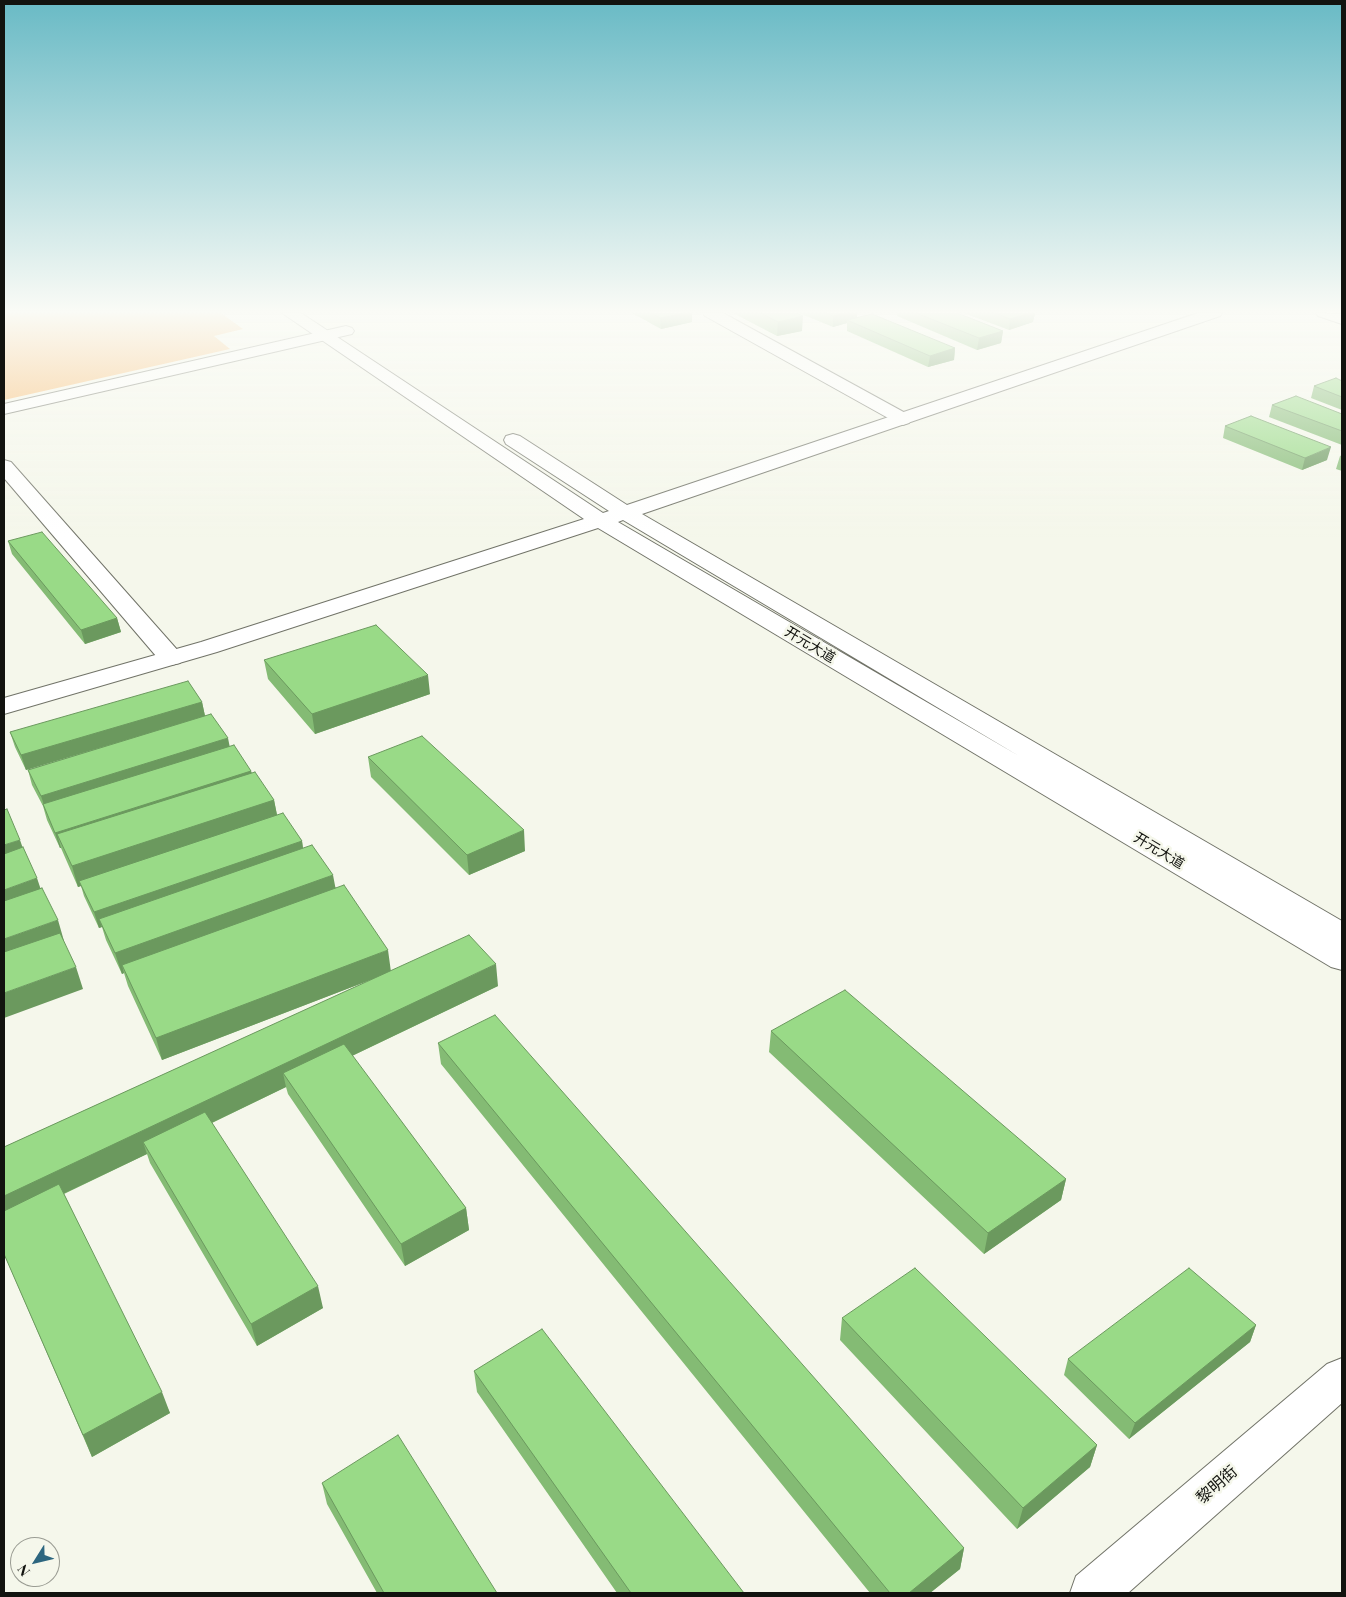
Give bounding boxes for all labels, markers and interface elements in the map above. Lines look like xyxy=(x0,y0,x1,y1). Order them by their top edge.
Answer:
street label: 开元大道 xyxy=(782,623,838,667)
street label: 开元大道 xyxy=(1131,829,1187,873)
street label: 黎明街 xyxy=(1193,1462,1241,1508)
north arrow xyxy=(10,1537,60,1587)
text: N xyxy=(13,1561,34,1580)

